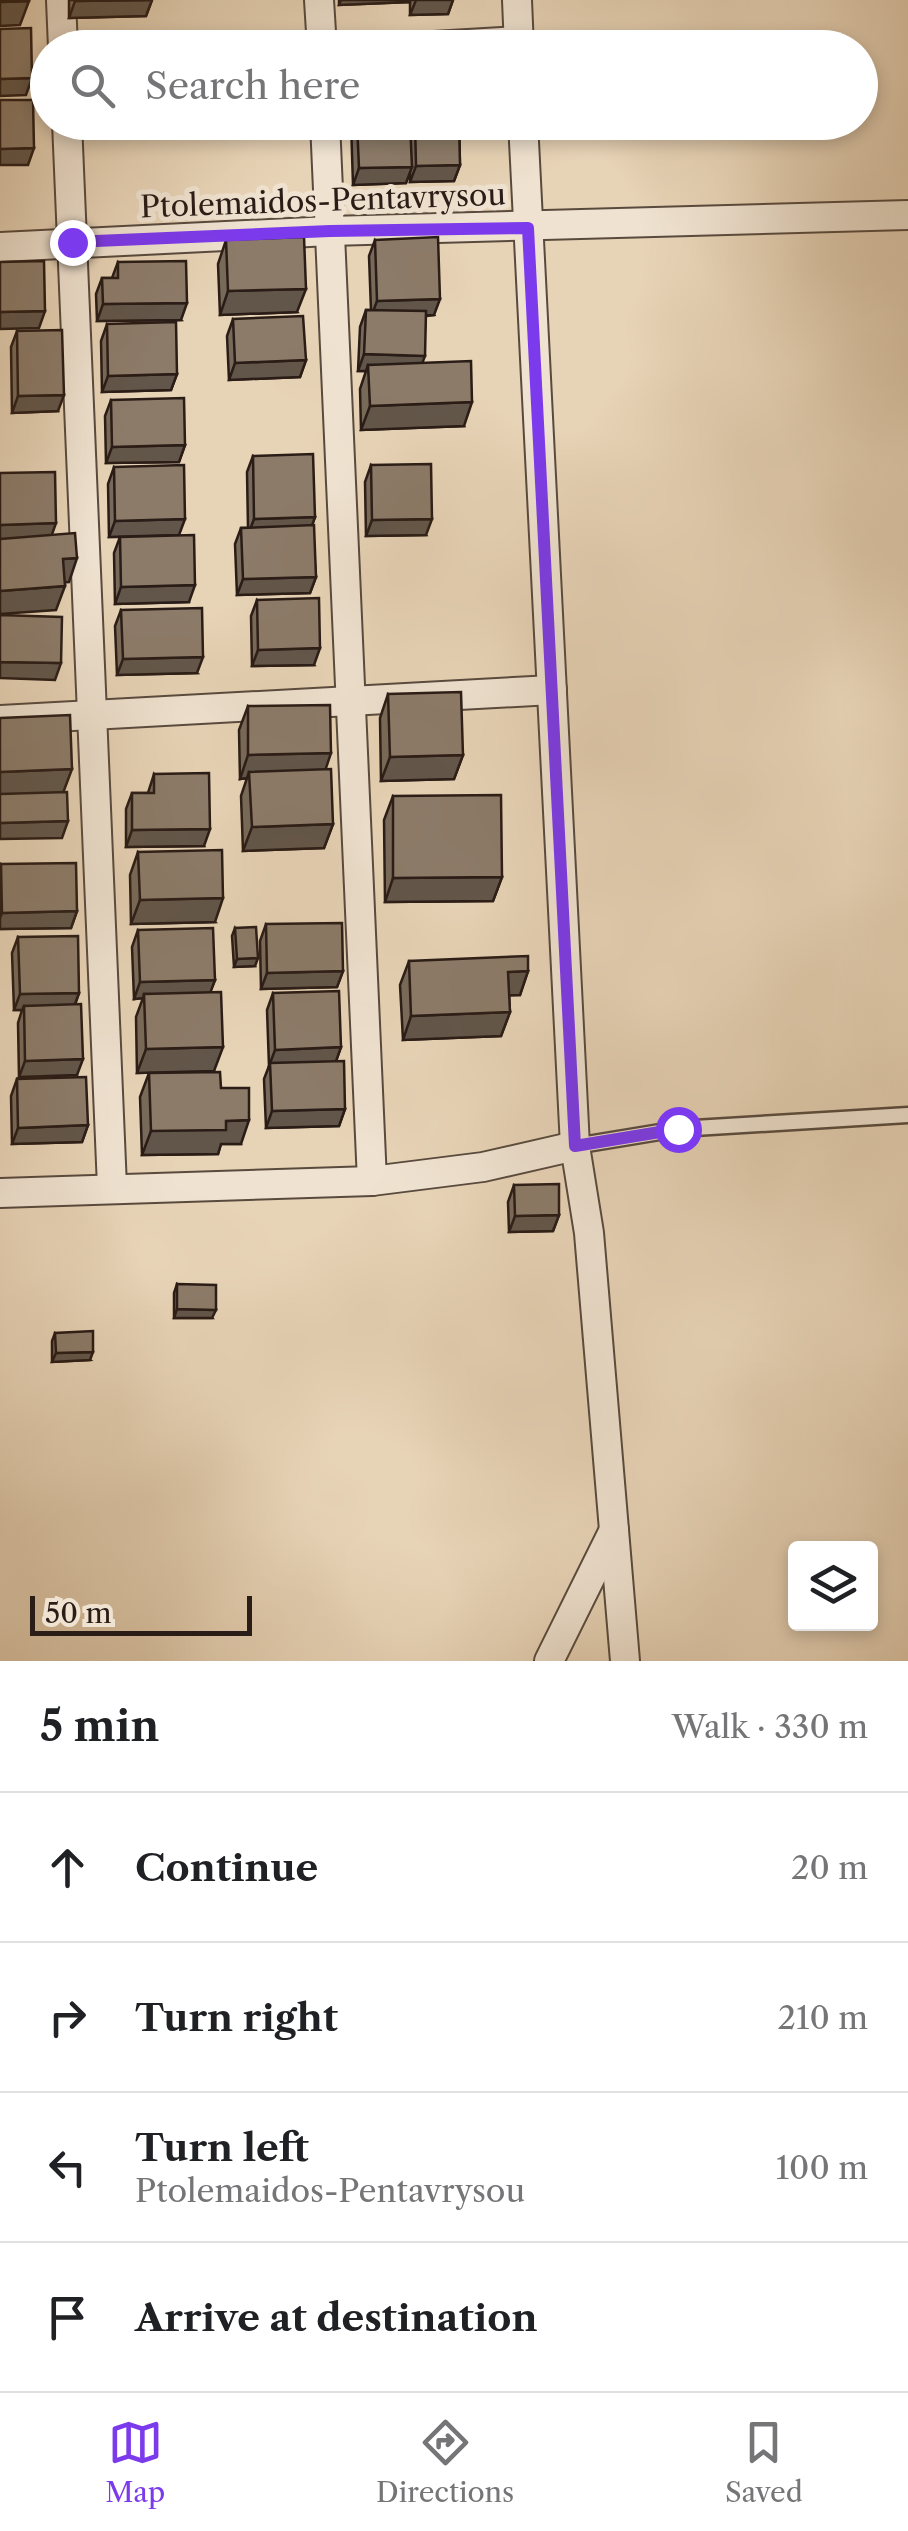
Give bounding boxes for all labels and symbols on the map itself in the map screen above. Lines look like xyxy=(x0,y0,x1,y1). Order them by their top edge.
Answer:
street label: Ptolemaidos-Pentavrysou xyxy=(140,176,506,225)
route end xyxy=(50,220,96,266)
route start xyxy=(656,1107,702,1153)
scale bar xyxy=(30,1591,252,1636)

